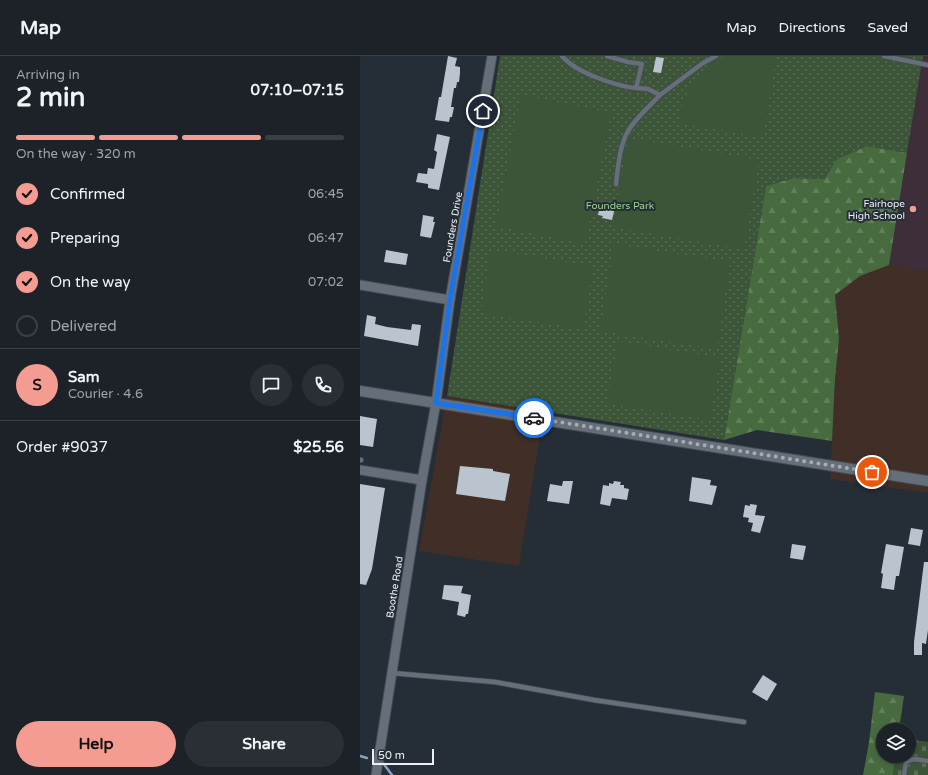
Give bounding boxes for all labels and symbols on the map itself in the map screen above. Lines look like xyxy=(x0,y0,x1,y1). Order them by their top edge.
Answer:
pin xyxy=(466,94,500,128)
street label: Founders Drive xyxy=(441,190,465,264)
place label: Fairhope High School xyxy=(848,198,905,222)
park label: Founders Park xyxy=(586,200,655,212)
marker: Fairhope High School xyxy=(908,204,918,214)
courier xyxy=(514,398,554,438)
pin xyxy=(855,455,889,489)
street label: Boothe Road xyxy=(384,555,406,619)
scale bar xyxy=(372,747,434,766)

